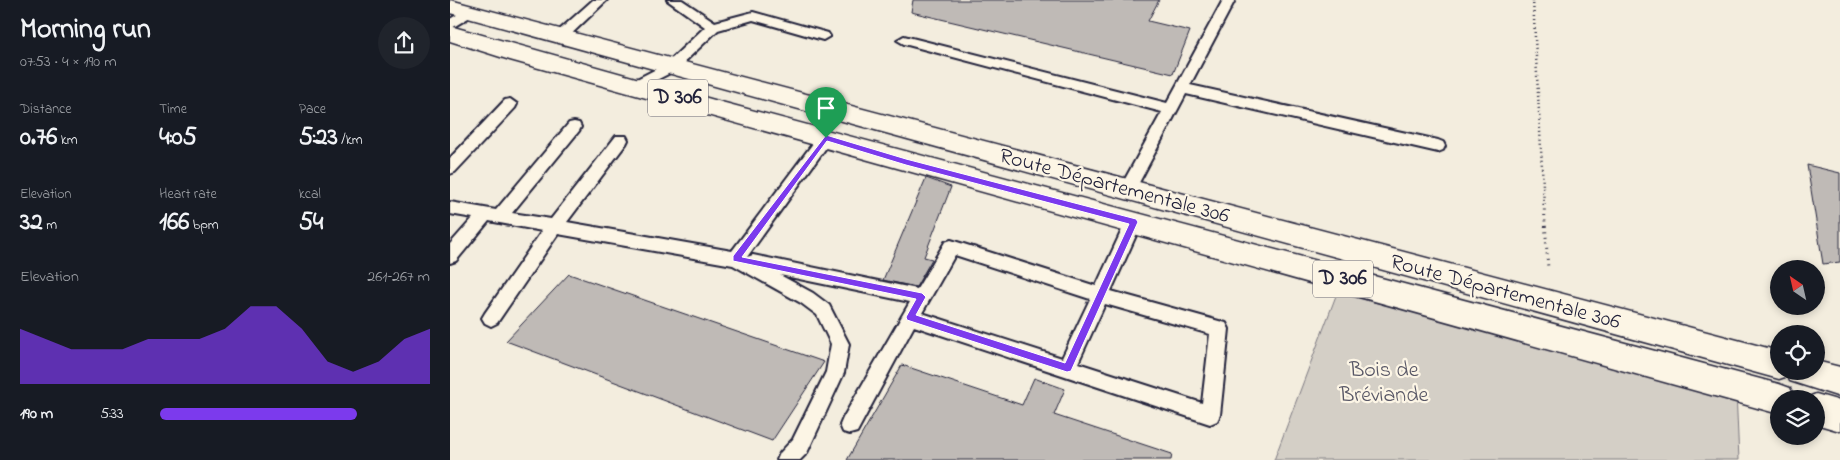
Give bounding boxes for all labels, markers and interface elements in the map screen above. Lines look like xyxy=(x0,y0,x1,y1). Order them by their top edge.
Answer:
text: Morning run xyxy=(20,10,151,51)
button: share xyxy=(378,17,430,69)
text: 07:53 · 4 × 190 m xyxy=(20,50,117,74)
road number: D 306 xyxy=(648,80,708,116)
pin xyxy=(805,87,847,138)
icon: arrive xyxy=(812,94,840,122)
text: Distance xyxy=(20,99,72,120)
text: Time xyxy=(159,99,187,120)
text: Pace xyxy=(299,99,326,120)
text: 0.76 xyxy=(20,120,57,156)
text: 4:05 xyxy=(159,120,197,156)
text: 5:23 xyxy=(299,120,338,156)
text: km xyxy=(57,130,78,151)
text: /km xyxy=(338,130,363,151)
street label: Route Départementale 306 xyxy=(995,141,1233,233)
text: Elevation xyxy=(20,184,71,205)
text: Heart rate xyxy=(159,184,217,205)
text: kcal xyxy=(299,184,321,205)
text: 32 xyxy=(20,205,43,241)
text: 166 xyxy=(159,205,189,241)
text: 54 xyxy=(299,205,323,241)
text: m xyxy=(43,215,57,236)
text: bpm xyxy=(189,215,219,236)
street label: Route Départementale 306 xyxy=(1386,247,1624,339)
road number: D 306 xyxy=(1313,260,1373,298)
north arrow xyxy=(1770,260,1825,315)
map controls xyxy=(1770,260,1825,445)
text: Elevation xyxy=(20,265,79,289)
text: 261–267 m xyxy=(367,265,430,289)
button: locate xyxy=(1770,325,1825,380)
park label: Bois de Bréviande xyxy=(1339,355,1429,412)
button: layers xyxy=(1770,390,1825,445)
text: 190 m xyxy=(20,402,53,426)
text: 5:33 xyxy=(100,402,124,426)

